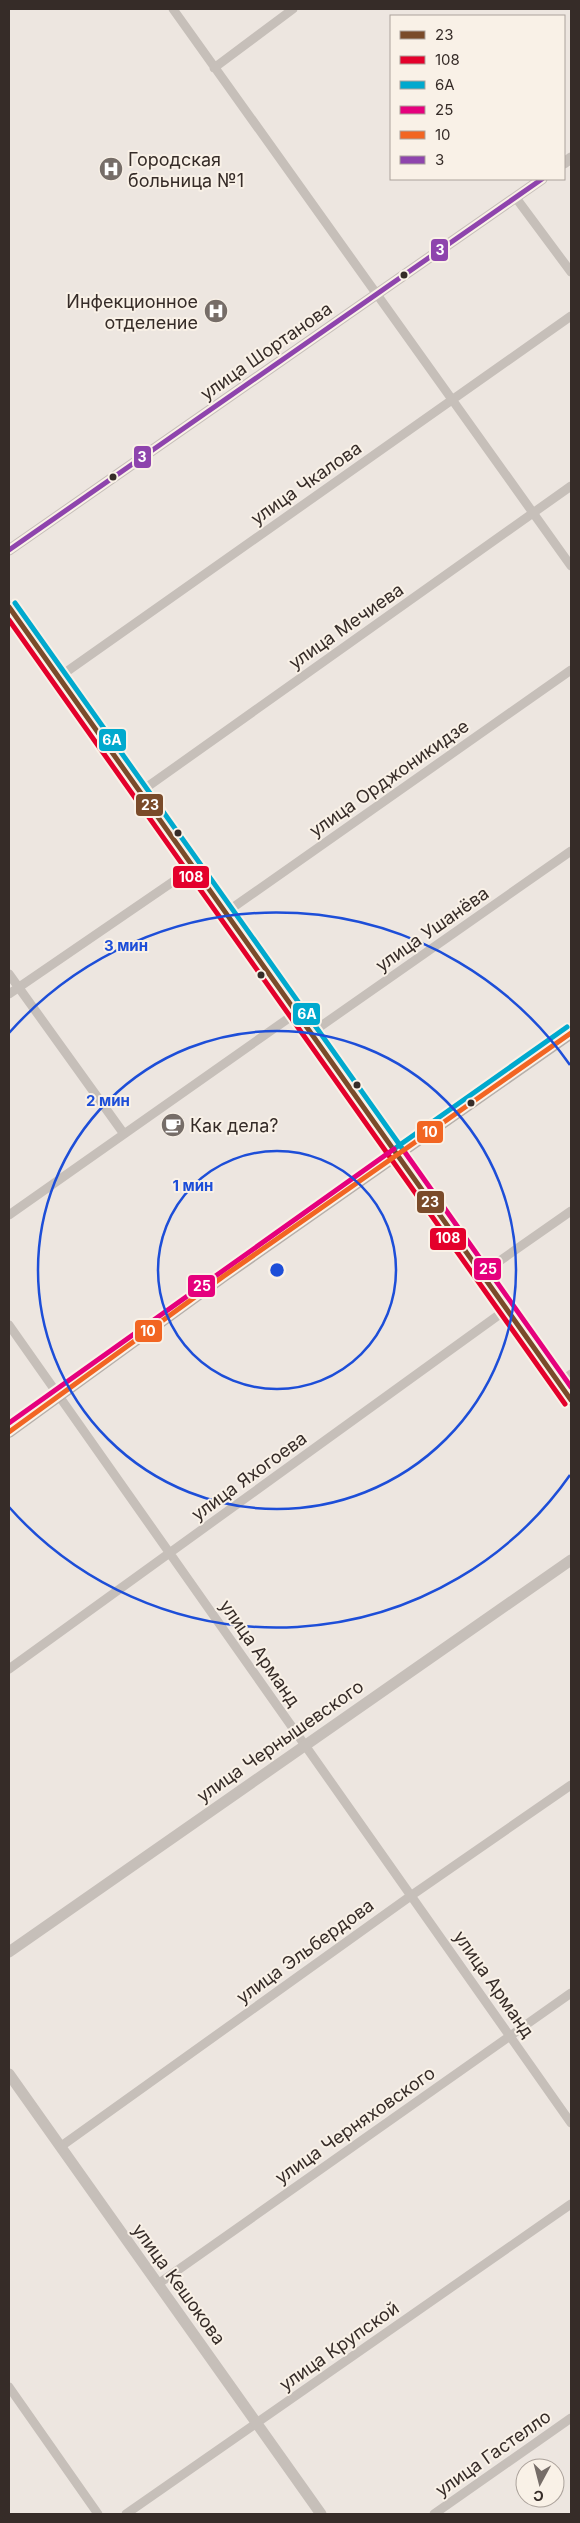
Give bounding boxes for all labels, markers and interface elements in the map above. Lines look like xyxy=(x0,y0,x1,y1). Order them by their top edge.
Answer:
legend xyxy=(390,15,565,180)
text: 23 xyxy=(435,25,453,44)
text: 108 xyxy=(435,50,460,69)
text: 6А xyxy=(435,75,455,94)
text: 25 xyxy=(435,100,453,119)
text: 10 xyxy=(435,125,451,144)
place label: Городская больница №1 xyxy=(128,149,244,191)
text: 3 xyxy=(435,150,444,169)
hospital icon: Городская больница №1 xyxy=(98,156,124,182)
line badge: 3 xyxy=(430,238,449,262)
text: 3 xyxy=(435,241,445,258)
unlabelled marker xyxy=(399,270,409,280)
place label: Инфекционное отделение xyxy=(66,291,198,333)
street label: улица Шортанова xyxy=(196,298,336,404)
hospital icon: Инфекционное отделение xyxy=(203,298,229,324)
street label: улица Чкалова xyxy=(247,437,365,529)
line badge: 3 xyxy=(133,445,152,469)
text: 3 xyxy=(137,448,147,465)
unlabelled marker xyxy=(108,472,118,482)
street label: улица Мечиева xyxy=(285,579,407,673)
street label: улица Орджоникидзе xyxy=(305,715,473,841)
line badge: 6А xyxy=(98,728,127,752)
text: 6А xyxy=(102,731,122,748)
line badge: 23 xyxy=(135,793,164,817)
text: 23 xyxy=(141,796,159,813)
unlabelled marker xyxy=(173,828,183,838)
line badge: 108 xyxy=(172,865,210,889)
text: 108 xyxy=(179,868,203,885)
street label: улица Ушанёва xyxy=(371,882,493,976)
text: 3 мин xyxy=(104,936,148,955)
unlabelled marker xyxy=(256,970,266,980)
line badge: 6А xyxy=(292,1002,321,1026)
text: 6А xyxy=(297,1005,317,1022)
unlabelled marker xyxy=(352,1080,362,1090)
text: 2 мин xyxy=(86,1091,130,1110)
unlabelled marker xyxy=(466,1098,476,1108)
cafe icon: Как дела? xyxy=(160,1112,186,1138)
place label: Как дела? xyxy=(190,1115,278,1136)
line badge: 10 xyxy=(416,1120,444,1144)
text: 10 xyxy=(422,1123,438,1140)
text: 1 мин xyxy=(173,1176,213,1195)
line badge: 23 xyxy=(416,1190,445,1214)
text: 23 xyxy=(421,1193,439,1210)
line badge: 108 xyxy=(429,1227,467,1251)
text: 108 xyxy=(436,1229,460,1246)
line badge: 25 xyxy=(473,1257,502,1281)
text: 25 xyxy=(479,1260,497,1277)
centre of rings xyxy=(268,1261,286,1279)
line badge: 25 xyxy=(187,1274,216,1298)
text: 25 xyxy=(193,1277,211,1294)
line badge: 10 xyxy=(134,1319,163,1343)
text: 10 xyxy=(140,1322,156,1339)
street label: улица Яхогоева xyxy=(187,1427,311,1525)
street label: улица Арманд xyxy=(215,1596,305,1710)
street label: улица Чернышевского xyxy=(193,1675,367,1807)
street label: улица Эльбердова xyxy=(232,1894,378,2008)
street label: улица Арманд xyxy=(449,1927,539,2041)
street label: улица Черняховского xyxy=(271,2062,439,2188)
street label: улица Кешокова xyxy=(128,2220,230,2348)
street label: улица Крупской xyxy=(275,2297,403,2395)
street label: улица Гастелло xyxy=(431,2405,555,2501)
north arrow xyxy=(515,2458,565,2508)
text: С xyxy=(532,2487,545,2505)

